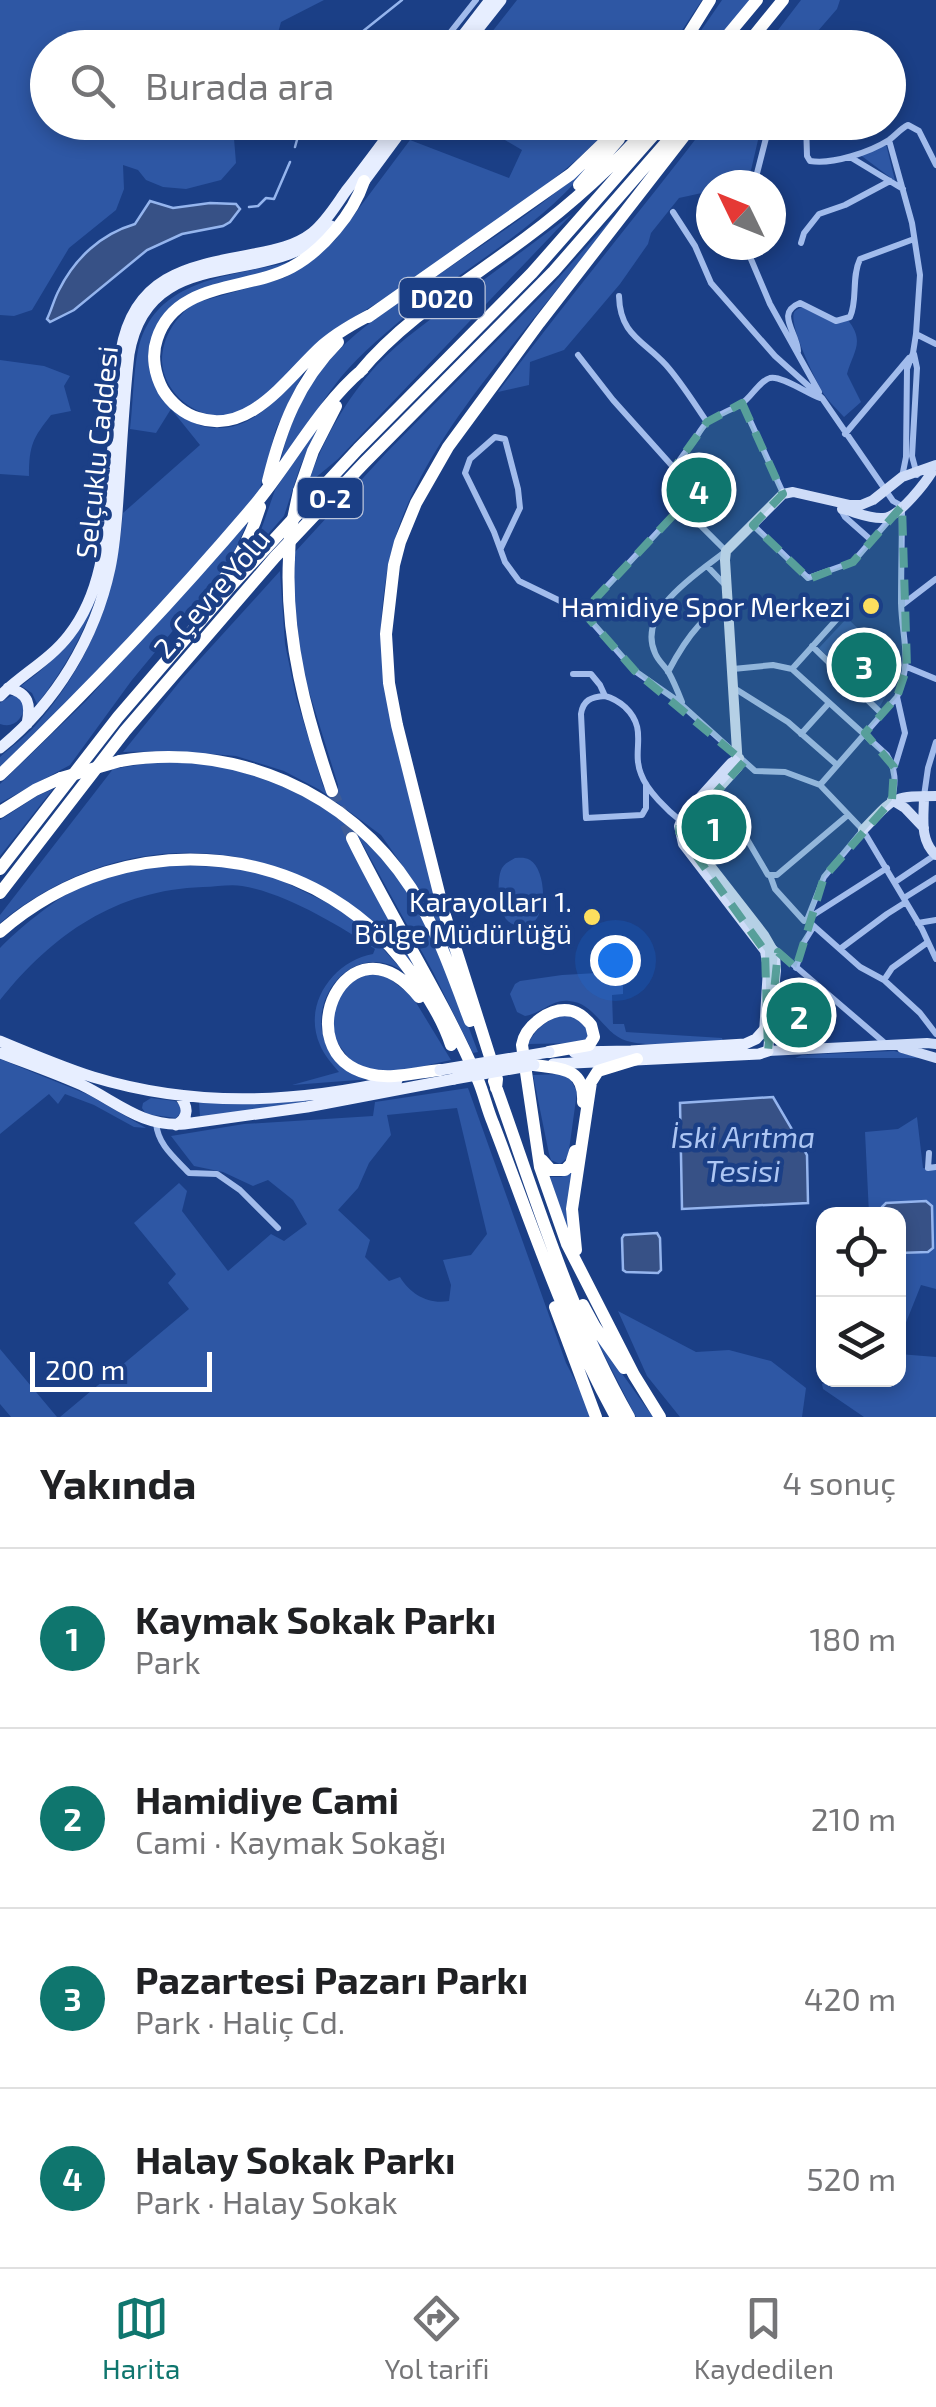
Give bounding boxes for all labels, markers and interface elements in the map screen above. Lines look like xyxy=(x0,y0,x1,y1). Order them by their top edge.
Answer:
search box xyxy=(30,30,906,140)
icon: search xyxy=(65,58,120,113)
text: Burada ara xyxy=(145,62,334,108)
north arrow xyxy=(696,170,786,260)
road number: D020 xyxy=(400,278,484,318)
street label: Selçuklu Caddesi xyxy=(68,344,125,560)
pin: 4 xyxy=(666,452,732,528)
road number: O-2 xyxy=(298,478,362,518)
street label: 2. Çevre Yolu xyxy=(146,522,277,665)
place label: Hamidiye Spor Merkezi xyxy=(561,589,851,623)
marker: Hamidiye Spor Merkezi xyxy=(860,595,882,617)
pin: 3 xyxy=(832,628,896,702)
pin: 1 xyxy=(682,790,746,864)
place label: Karayolları 1. Bölge Müdürlüğü xyxy=(354,884,572,950)
marker: Karayolları 1. Bölge Müdürlüğü xyxy=(581,906,603,928)
your location xyxy=(590,935,641,986)
pin: 2 xyxy=(766,978,832,1052)
water label: İski Arıtma Tesisi xyxy=(671,1118,815,1188)
map controls xyxy=(816,1207,906,1387)
button: locate xyxy=(816,1207,906,1297)
button: layers xyxy=(816,1297,906,1387)
scale bar xyxy=(30,1347,212,1392)
text: 200 m xyxy=(45,1352,125,1386)
text: Yakında xyxy=(40,1457,196,1507)
text: 4 sonuç xyxy=(782,1463,896,1501)
text: Kaymak Sokak Parkı xyxy=(135,1596,496,1642)
text: 1 xyxy=(66,1619,79,1657)
text: 180 m xyxy=(809,1619,896,1657)
text: Park xyxy=(135,1642,200,1680)
text: Hamidiye Cami xyxy=(135,1776,399,1822)
text: 2 xyxy=(63,1799,82,1837)
text: 210 m xyxy=(811,1799,896,1837)
text: Cami · Kaymak Sokağı xyxy=(135,1822,447,1860)
text: Pazartesi Pazarı Parkı xyxy=(135,1956,528,2002)
text: 3 xyxy=(63,1979,82,2017)
text: 420 m xyxy=(804,1979,896,2017)
text: Park · Haliç Cd. xyxy=(135,2002,345,2040)
text: Halay Sokak Parkı xyxy=(135,2136,456,2182)
text: 4 xyxy=(62,2159,83,2197)
text: 520 m xyxy=(806,2159,896,2197)
text: Park · Halay Sokak xyxy=(135,2182,398,2220)
tab: Harita xyxy=(102,2291,180,2385)
tab: Yol tarifi xyxy=(384,2291,490,2385)
tab: Kaydedilen xyxy=(694,2291,834,2385)

